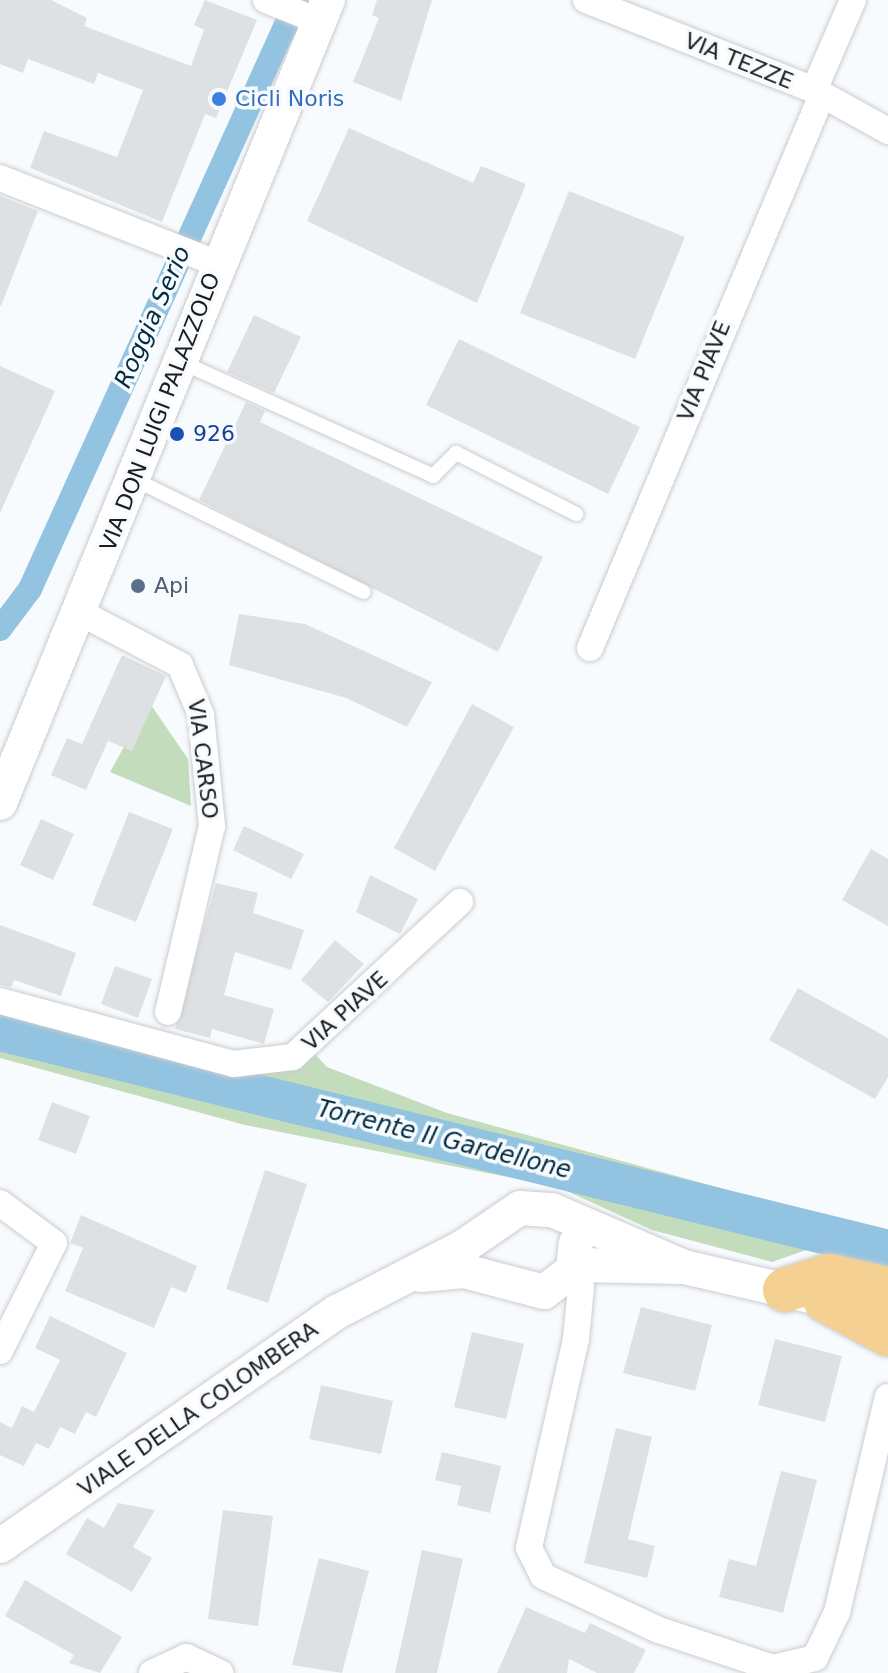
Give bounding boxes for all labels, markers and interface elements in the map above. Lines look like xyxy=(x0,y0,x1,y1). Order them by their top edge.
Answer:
street label: VIA TEZZE xyxy=(681,27,797,95)
place label: Cicli Noris xyxy=(235,86,344,112)
marker: Cicli Noris xyxy=(210,90,228,108)
water label: Roggia Serio xyxy=(109,242,197,392)
street label: VIA DON LUIGI PALAZZOLO xyxy=(95,269,225,555)
street label: VIA PIAVE xyxy=(672,317,736,425)
place label: 926 xyxy=(193,421,235,447)
marker: 926 xyxy=(168,425,186,443)
place label: Api xyxy=(154,573,189,599)
marker: Api xyxy=(129,577,147,595)
street label: VIA CARSO xyxy=(183,698,223,820)
street label: VIA PIAVE xyxy=(297,966,393,1056)
water label: Torrente Il Gardellone xyxy=(314,1095,574,1185)
street label: VIALE DELLA COLOMBERA xyxy=(73,1316,323,1502)

